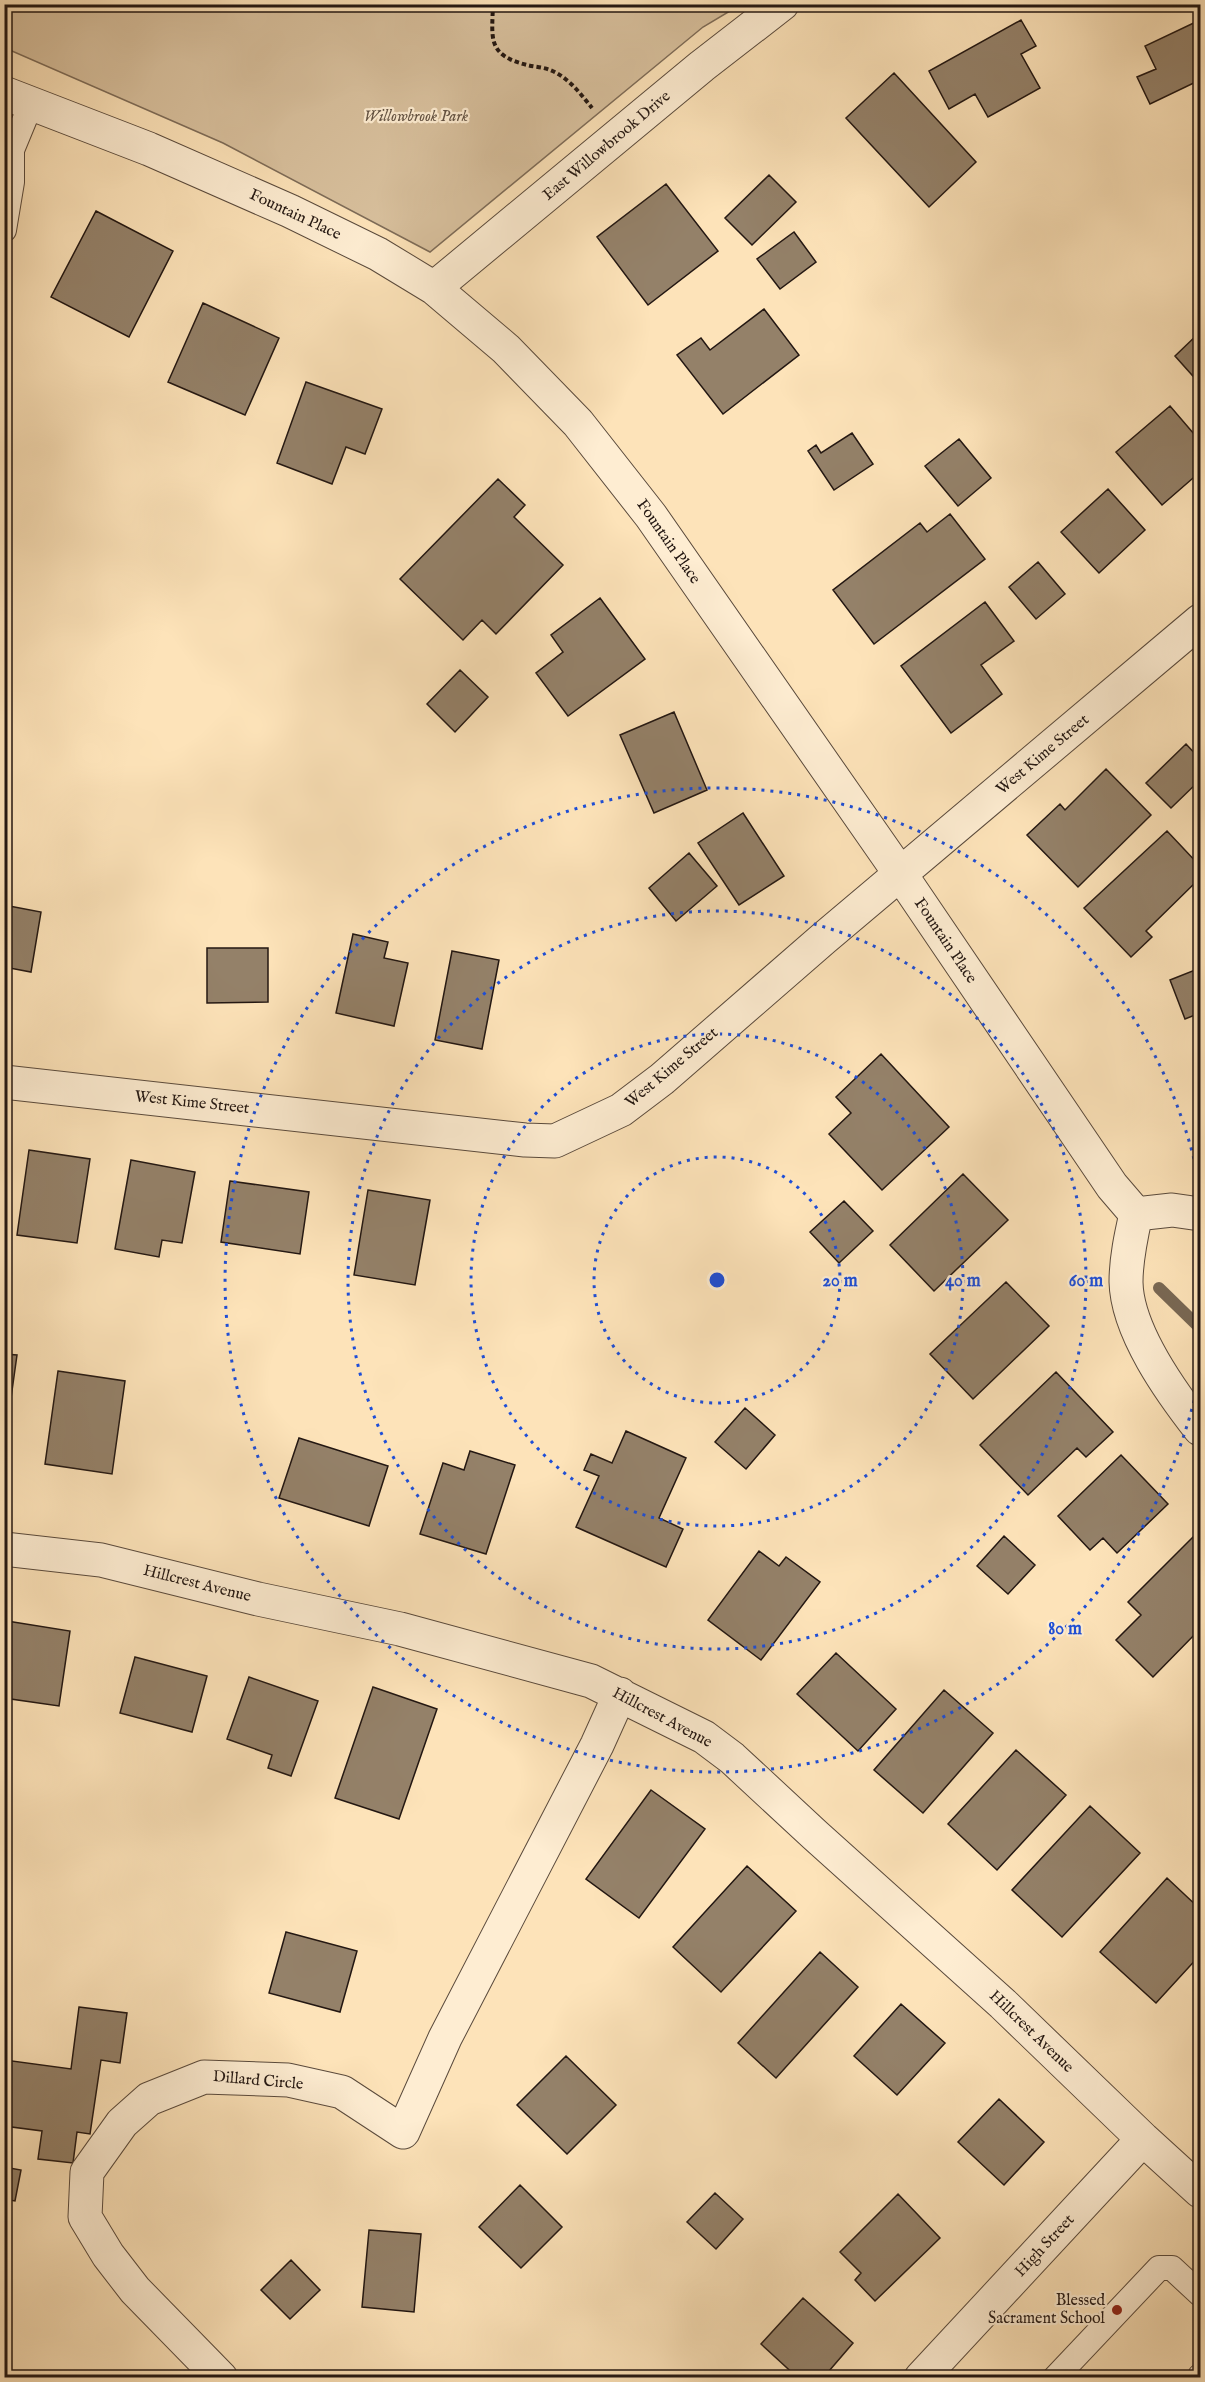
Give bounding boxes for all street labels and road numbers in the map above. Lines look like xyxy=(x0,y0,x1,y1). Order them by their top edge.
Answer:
street label: East Willowbrook Drive xyxy=(539,87,675,205)
street label: Fountain Place xyxy=(246,185,344,245)
street label: Fountain Place xyxy=(631,496,705,588)
street label: West Kime Street xyxy=(992,710,1094,800)
street label: Fountain Place xyxy=(909,894,981,988)
street label: West Kime Street xyxy=(621,1023,723,1113)
street label: West Kime Street xyxy=(134,1087,251,1119)
street label: Hillcrest Avenue xyxy=(141,1561,253,1607)
street label: Hillcrest Avenue xyxy=(609,1683,715,1753)
street label: Hillcrest Avenue xyxy=(984,1986,1078,2078)
street label: Dillard Circle xyxy=(212,2067,304,2095)
street label: High Street xyxy=(1011,2210,1079,2282)

